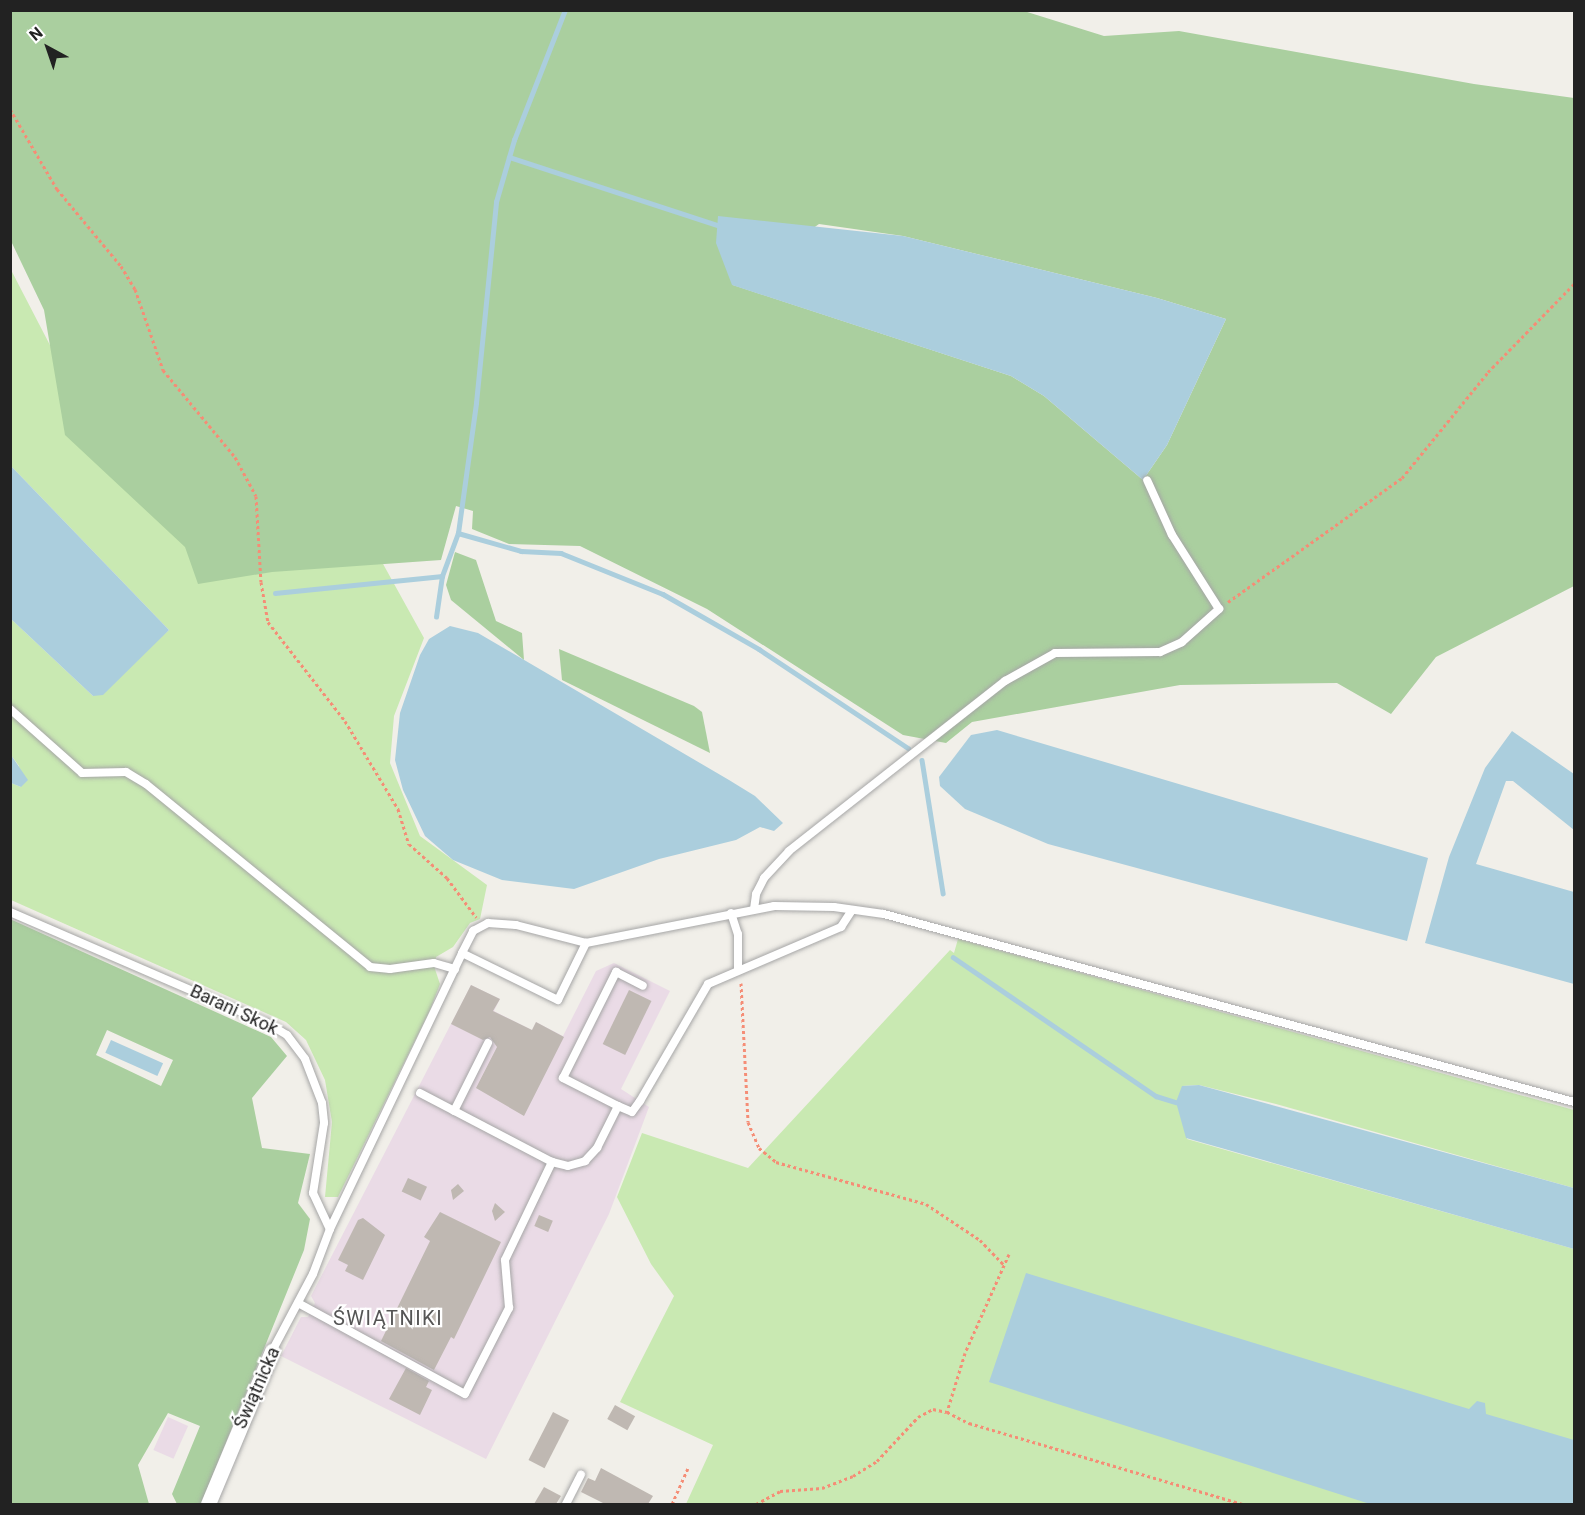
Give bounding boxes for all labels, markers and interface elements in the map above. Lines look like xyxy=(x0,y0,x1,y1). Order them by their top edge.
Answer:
north arrow xyxy=(18,18,78,78)
text: N xyxy=(26,23,47,45)
street label: Barani Skok xyxy=(187,980,281,1040)
district label: ŚWIĄTNIKI xyxy=(333,1306,443,1330)
street label: Świątnicka xyxy=(229,1344,285,1432)

